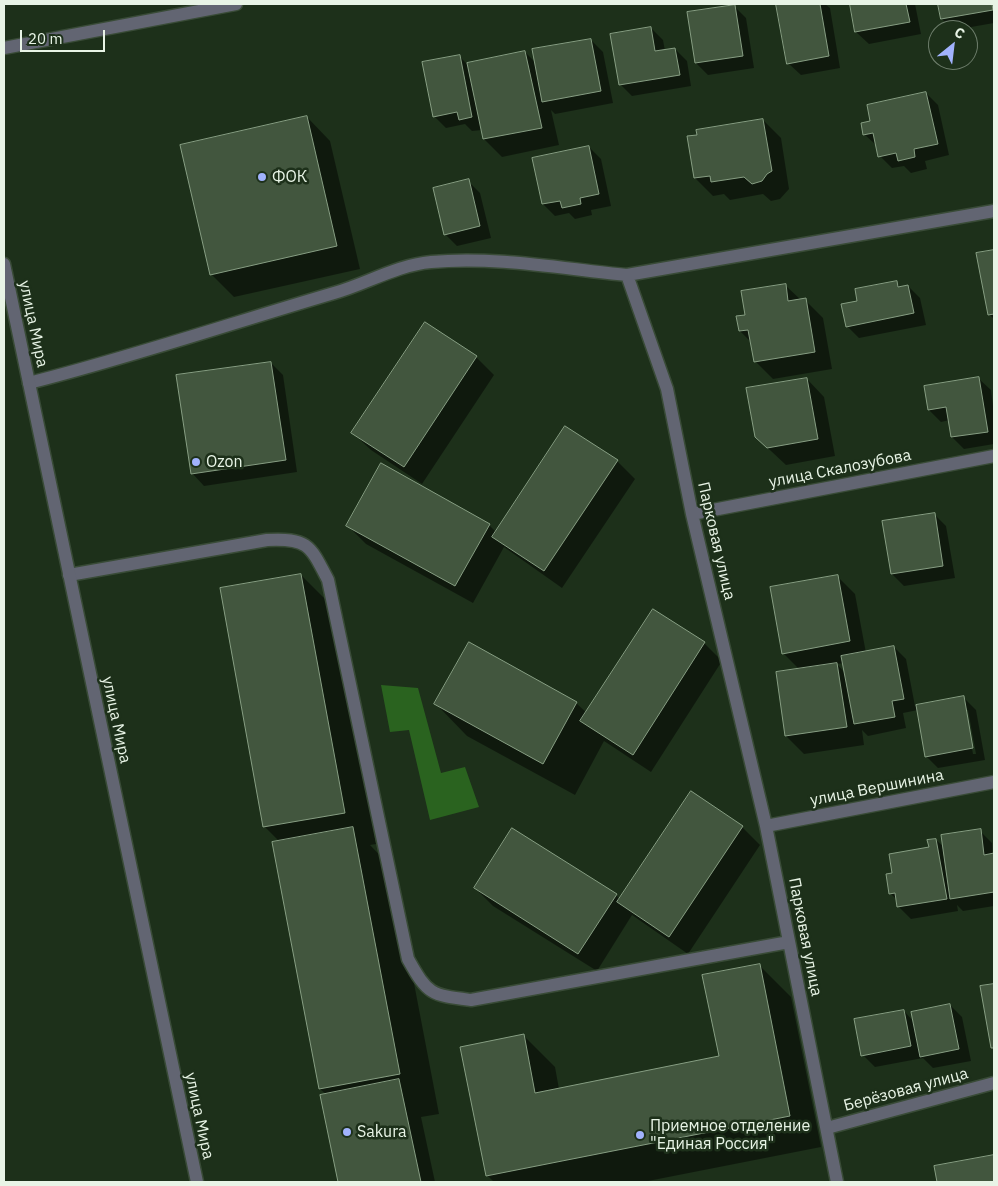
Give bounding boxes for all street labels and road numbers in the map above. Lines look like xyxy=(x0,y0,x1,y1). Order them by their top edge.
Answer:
street label: улица Мира xyxy=(14,279,52,369)
street label: улица Скалозубова xyxy=(767,446,913,492)
street label: Парковая улица xyxy=(693,480,739,602)
street label: улица Мира xyxy=(97,675,135,765)
street label: улица Вершинина xyxy=(809,766,945,810)
street label: Парковая улица xyxy=(784,876,826,998)
street label: Берёзовая улица xyxy=(842,1064,970,1116)
street label: улица Мира xyxy=(180,1071,218,1161)

